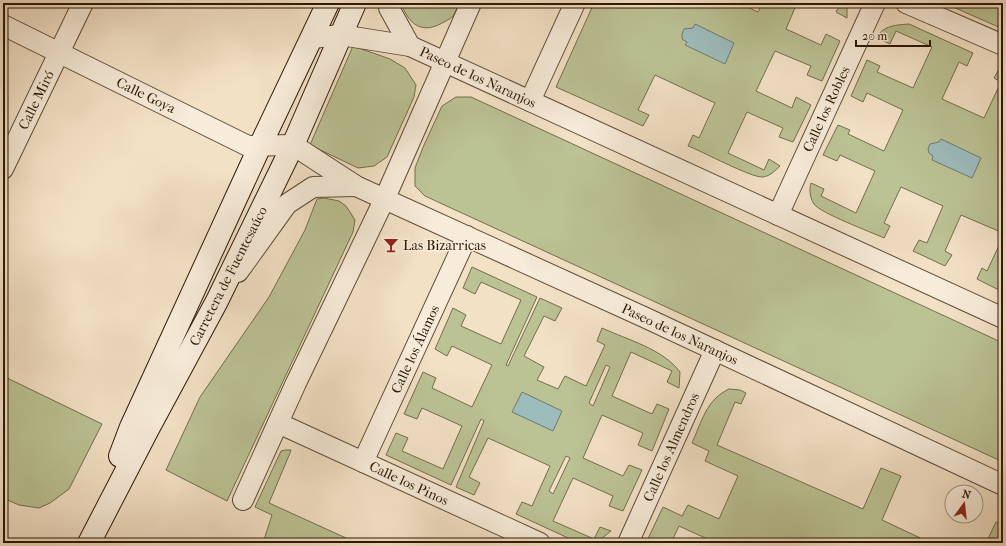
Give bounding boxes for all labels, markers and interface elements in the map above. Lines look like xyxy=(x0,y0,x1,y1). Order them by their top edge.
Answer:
scale bar xyxy=(856,22,930,48)
text: 20 m xyxy=(862,29,887,43)
street label: Paseo de los Naranjos xyxy=(417,43,539,112)
street label: Calle los Robles xyxy=(799,64,854,155)
street label: Calle Miró xyxy=(15,68,58,132)
street label: Calle Goya xyxy=(113,74,179,117)
street label: Carretera de Fuentesaúco xyxy=(186,204,271,349)
bar icon: Las Bizarricas xyxy=(382,236,400,254)
place label: Las Bizarricas xyxy=(403,237,486,254)
street label: Paseo de los Naranjos xyxy=(619,300,741,369)
street label: Calle los Álamos xyxy=(387,302,443,396)
street label: Calle los Almendros xyxy=(640,390,703,504)
street label: Calle los Pinos xyxy=(366,458,451,509)
north arrow xyxy=(944,484,984,524)
text: N xyxy=(961,487,973,502)

